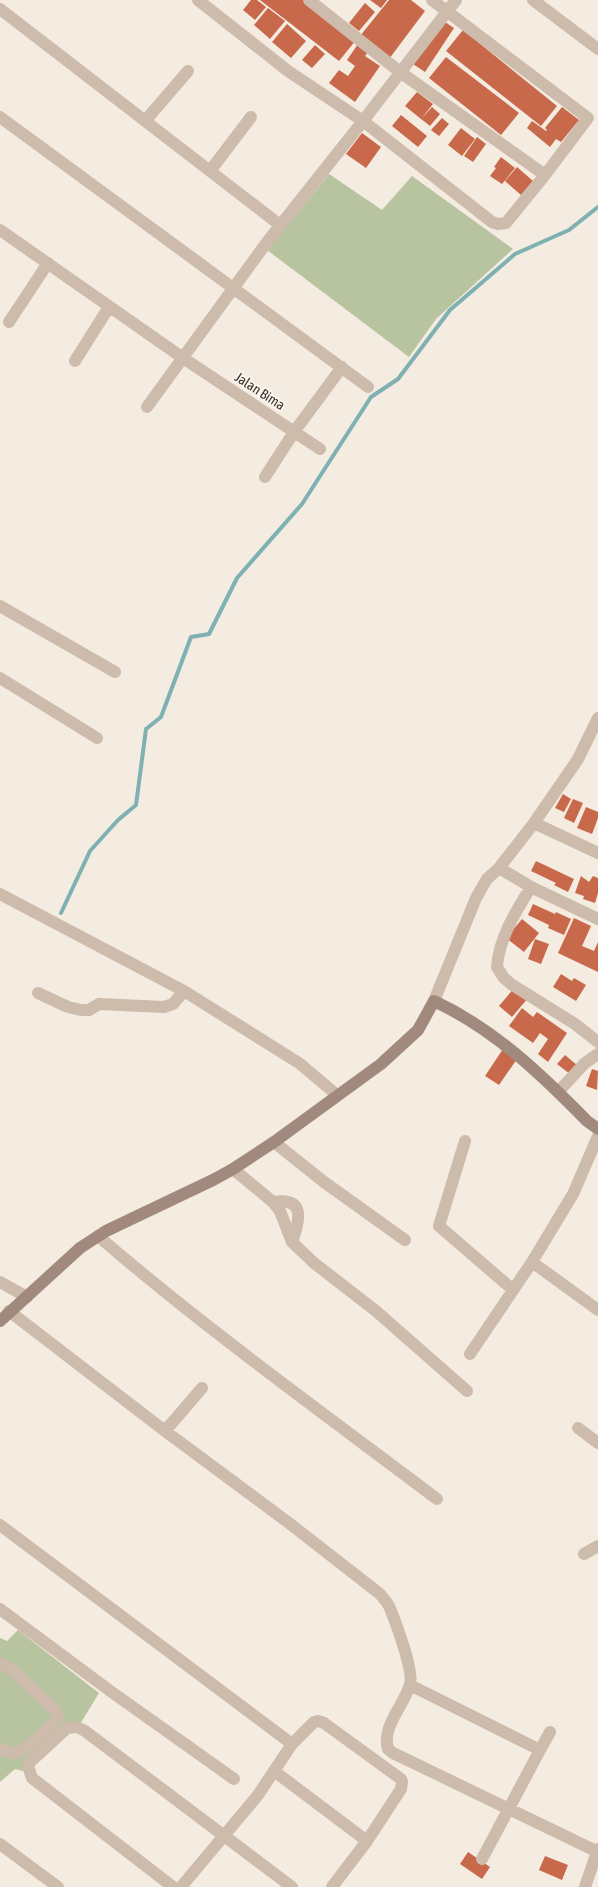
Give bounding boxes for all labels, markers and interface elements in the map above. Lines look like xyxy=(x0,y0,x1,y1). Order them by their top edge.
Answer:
street label: Jalan Bima xyxy=(232,369,288,413)

